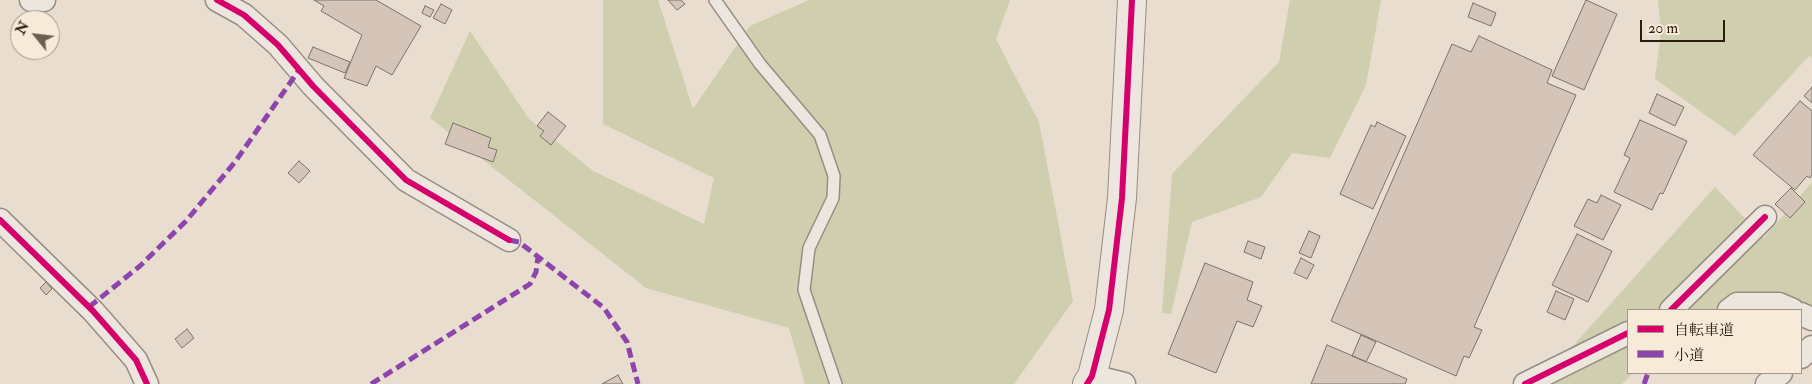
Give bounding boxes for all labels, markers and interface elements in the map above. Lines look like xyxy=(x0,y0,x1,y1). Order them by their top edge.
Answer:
north arrow xyxy=(10,10,60,60)
scale bar xyxy=(1642,10,1727,42)
text: N xyxy=(12,18,33,38)
text: 20 m xyxy=(1648,19,1678,38)
legend xyxy=(1627,309,1802,374)
text: 自転車道 xyxy=(1674,321,1734,340)
text: 小道 xyxy=(1674,346,1704,365)

